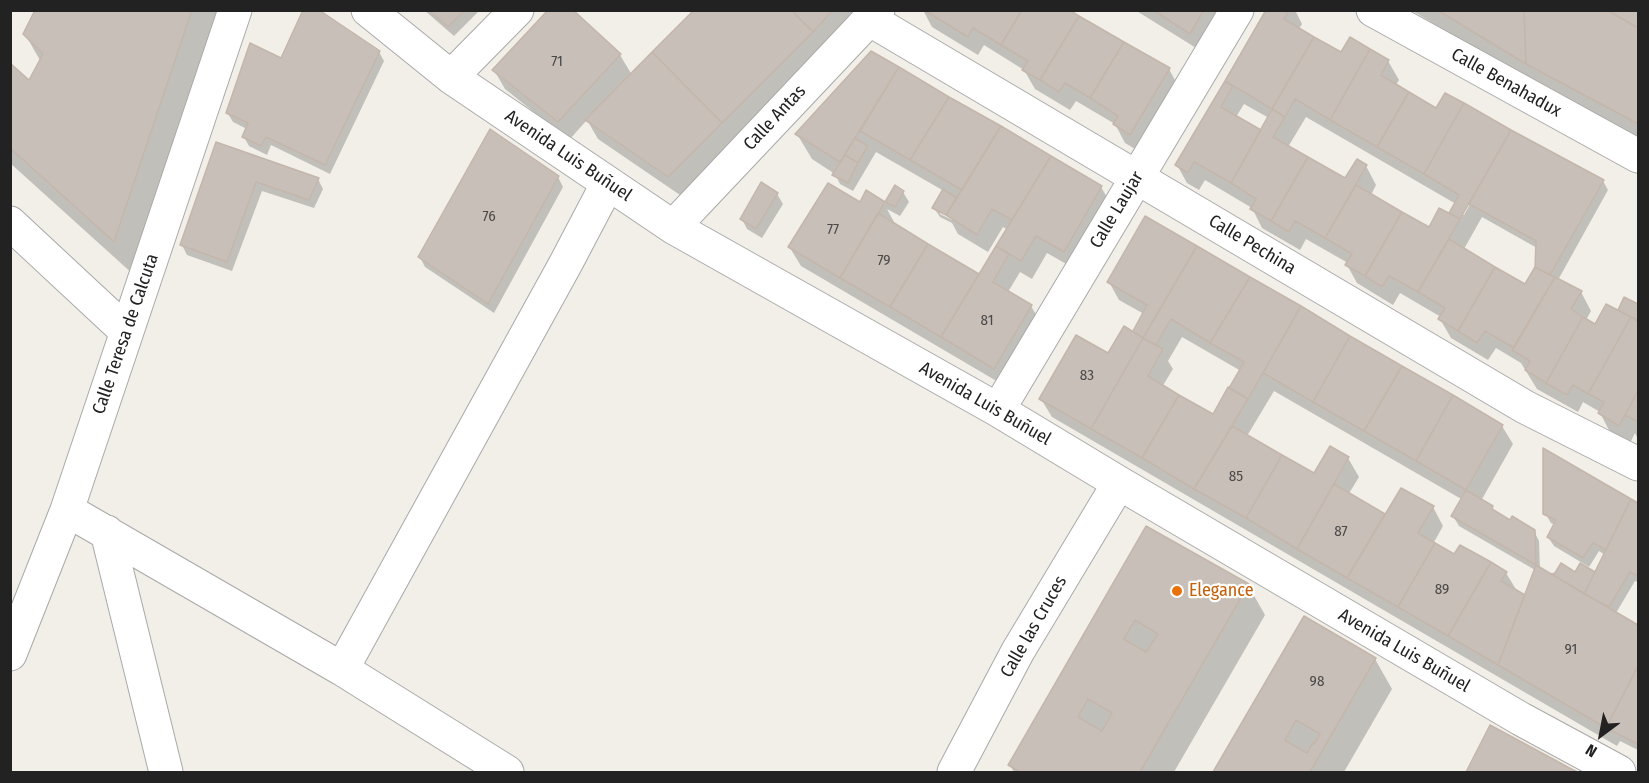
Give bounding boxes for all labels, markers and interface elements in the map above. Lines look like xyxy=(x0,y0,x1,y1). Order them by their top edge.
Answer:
street label: Calle Benahadux xyxy=(1447,44,1565,122)
house number: 71 xyxy=(551,53,563,71)
street label: Calle Antas xyxy=(739,81,811,155)
street label: Avenida Luis Buñuel xyxy=(500,106,636,206)
street label: Calle Laujar xyxy=(1086,168,1148,252)
house number: 76 xyxy=(482,208,496,226)
street label: Calle Pechina xyxy=(1204,211,1300,279)
house number: 77 xyxy=(827,221,839,239)
street label: Calle Teresa de Calcuta xyxy=(88,251,164,417)
house number: 79 xyxy=(877,252,891,270)
house number: 81 xyxy=(981,312,993,330)
street label: Avenida Luis Buñuel xyxy=(915,358,1055,450)
house number: 83 xyxy=(1080,367,1094,385)
house number: 85 xyxy=(1229,468,1243,486)
house number: 87 xyxy=(1334,523,1348,541)
street label: Calle las Cruces xyxy=(996,572,1072,682)
place label: Elegance xyxy=(1189,580,1254,602)
house number: 89 xyxy=(1435,581,1449,599)
marker: Elegance xyxy=(1170,584,1184,598)
street label: Avenida Luis Buñuel xyxy=(1334,605,1474,697)
house number: 91 xyxy=(1565,641,1577,659)
house number: 98 xyxy=(1310,673,1324,691)
north arrow xyxy=(1571,705,1631,765)
text: N xyxy=(1582,740,1600,761)

